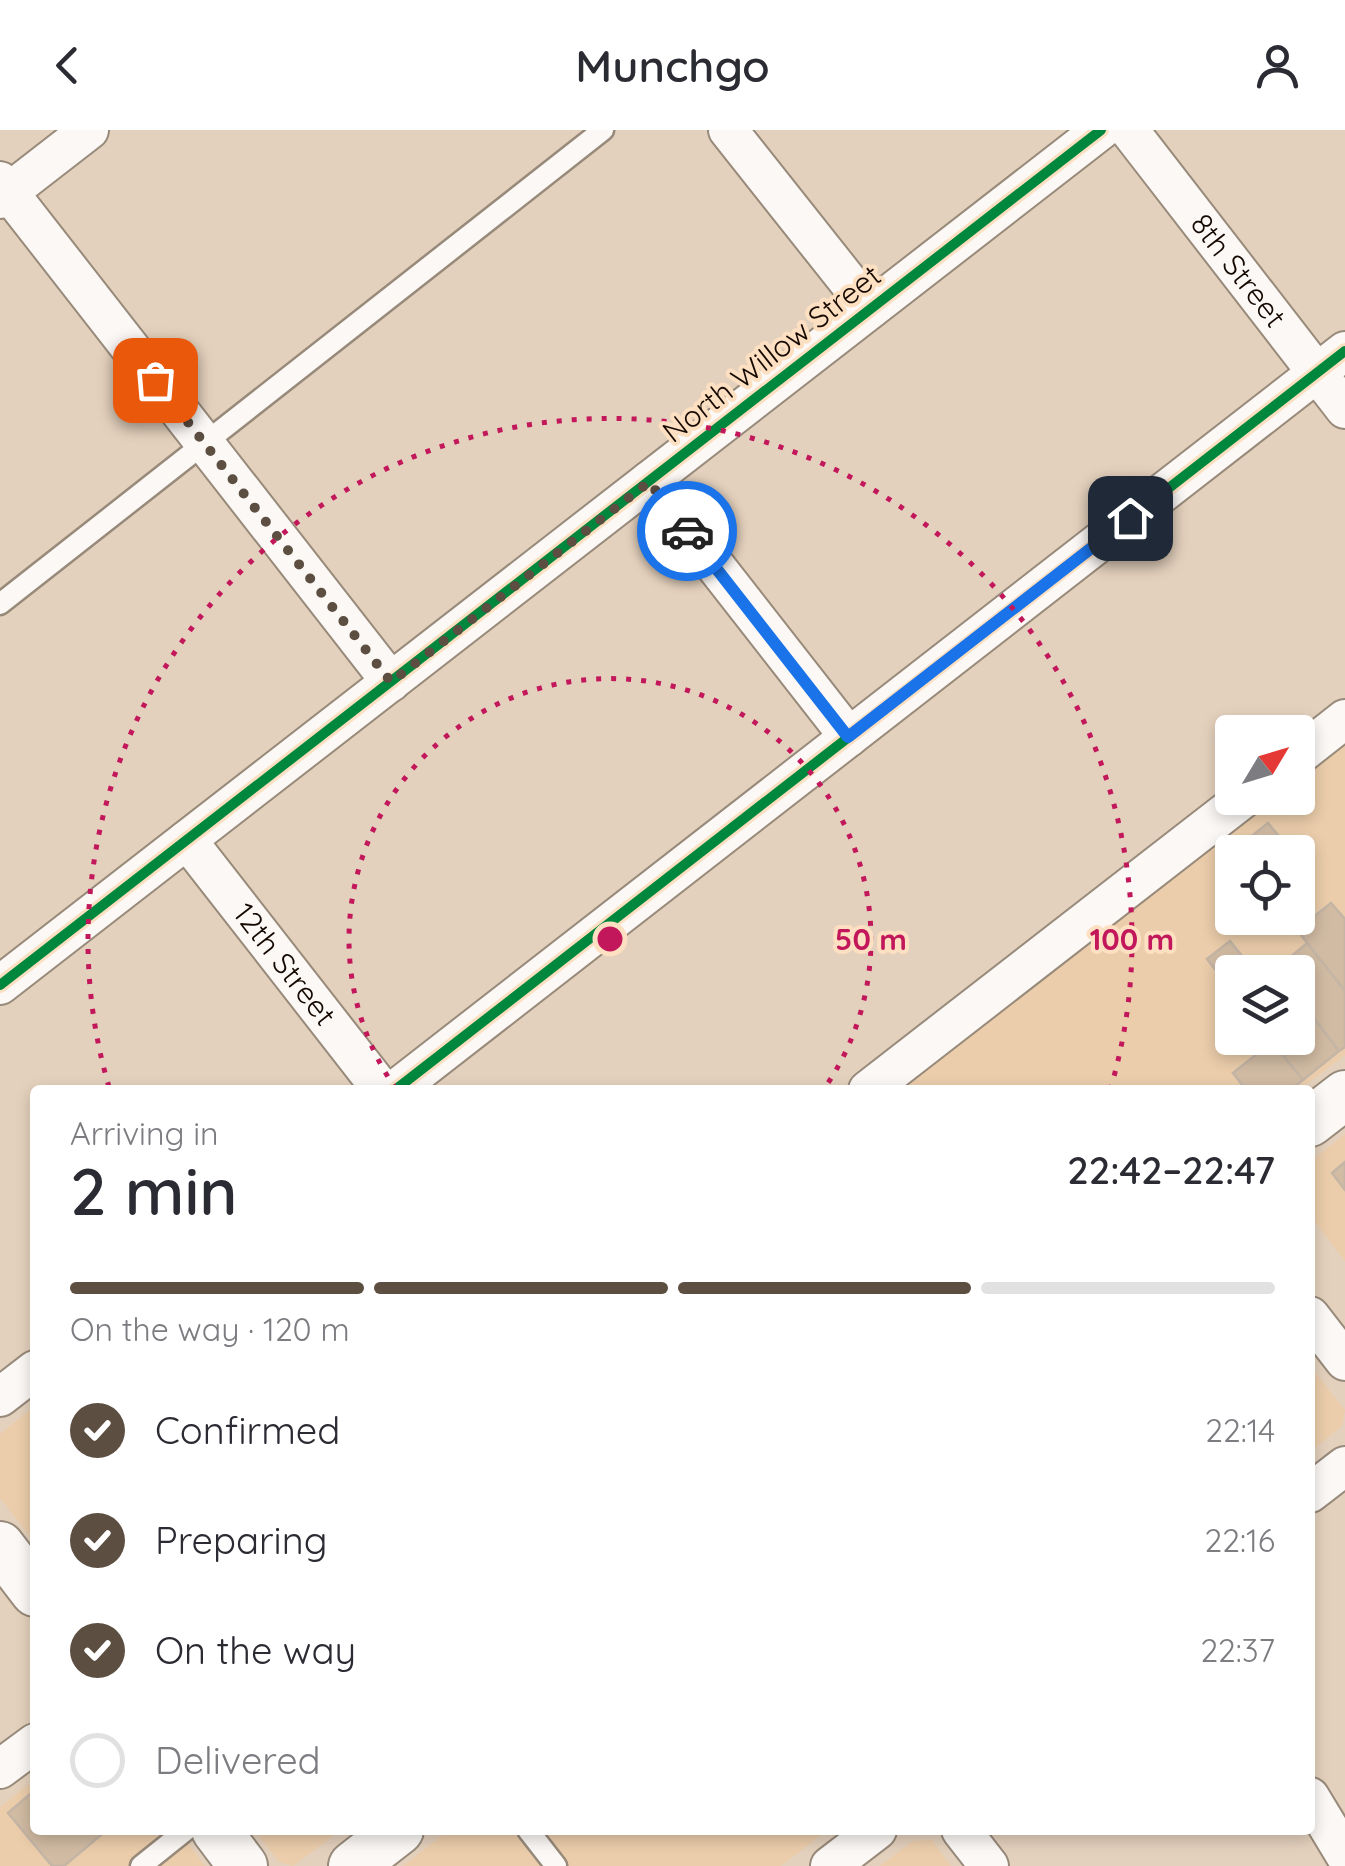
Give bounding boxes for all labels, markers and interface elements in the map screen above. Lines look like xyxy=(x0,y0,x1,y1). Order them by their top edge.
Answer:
text: Munchgo xyxy=(575,37,770,93)
icon: back xyxy=(40,38,95,93)
icon: person xyxy=(1250,38,1305,93)
street label: 8th Street xyxy=(1183,206,1295,335)
street label: North Willow Street xyxy=(655,256,888,450)
pin xyxy=(113,338,198,423)
icon: bag xyxy=(128,353,183,408)
pin xyxy=(1088,476,1173,561)
courier xyxy=(637,481,737,581)
icon: home xyxy=(1103,491,1158,546)
icon: car xyxy=(660,504,715,559)
north arrow xyxy=(1215,715,1315,815)
map controls xyxy=(1215,715,1315,1055)
button: locate xyxy=(1215,835,1315,935)
street label: 12th Street xyxy=(225,895,345,1033)
text: 50 m xyxy=(835,920,907,958)
text: 100 m xyxy=(1090,920,1174,958)
centre of rings xyxy=(592,921,628,957)
button: layers xyxy=(1215,955,1315,1055)
text: Arriving in xyxy=(70,1113,219,1153)
text: 22:42–22:47 xyxy=(1067,1146,1275,1194)
text: 2 min xyxy=(70,1150,238,1231)
text: On the way · 120 m xyxy=(70,1309,350,1349)
icon: check xyxy=(70,1403,125,1458)
text: Confirmed xyxy=(155,1406,340,1454)
text: 22:14 xyxy=(1205,1410,1275,1450)
icon: check xyxy=(70,1513,125,1568)
text: Preparing xyxy=(155,1516,327,1564)
text: 22:16 xyxy=(1205,1520,1275,1560)
icon: check xyxy=(70,1623,125,1678)
text: On the way xyxy=(155,1626,356,1674)
text: 22:37 xyxy=(1200,1630,1275,1670)
text: Delivered xyxy=(155,1736,321,1784)

